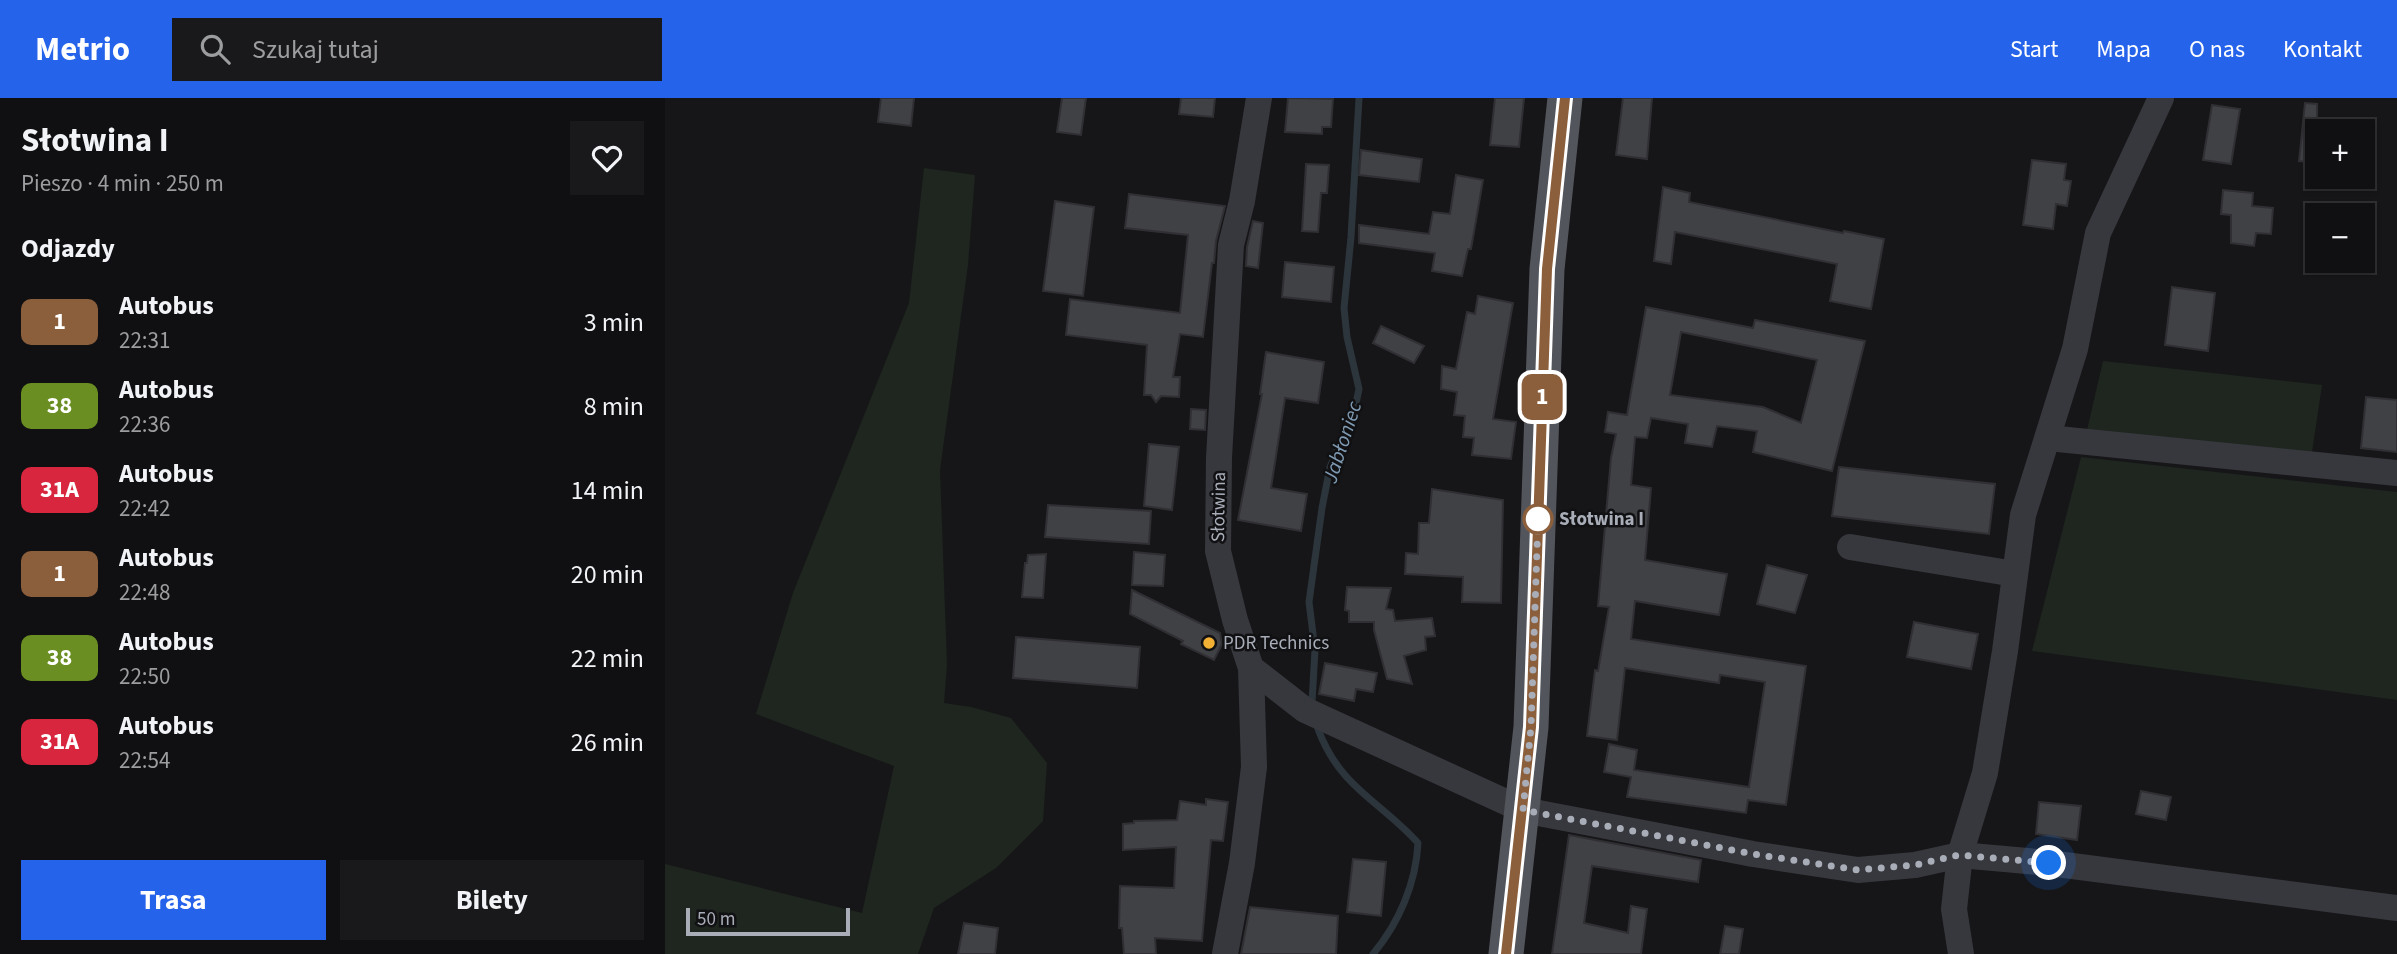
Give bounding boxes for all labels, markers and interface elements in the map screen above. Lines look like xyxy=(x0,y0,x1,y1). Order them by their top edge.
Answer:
search box xyxy=(172,18,662,81)
text: Metrio xyxy=(35,26,130,73)
icon: search xyxy=(196,30,234,68)
text: Szukaj tutaj xyxy=(252,31,379,68)
text: Start xyxy=(2010,32,2058,67)
text: Mapa xyxy=(2096,32,2151,67)
text: O nas xyxy=(2189,32,2245,67)
text: Kontakt xyxy=(2283,32,2362,67)
text: Słotwina I xyxy=(21,117,169,164)
map controls xyxy=(2305,119,2375,273)
button: + xyxy=(2305,119,2375,189)
button: heart xyxy=(570,121,644,195)
text: Pieszo · 4 min · 250 m xyxy=(21,167,224,200)
button: − xyxy=(2305,203,2375,273)
text: Odjazdy xyxy=(21,230,115,267)
text: Autobus xyxy=(119,287,214,324)
text: 1 xyxy=(53,304,66,339)
text: 3 min xyxy=(584,304,644,341)
text: 22:31 xyxy=(119,324,170,357)
text: Autobus xyxy=(119,371,214,408)
line badge: 1 xyxy=(1519,374,1565,420)
text: 1 xyxy=(1536,379,1548,414)
text: 38 xyxy=(47,388,72,423)
text: 8 min xyxy=(584,388,644,425)
water label: Jabłoniec xyxy=(1314,397,1370,488)
text: 22:36 xyxy=(119,408,170,441)
text: Autobus xyxy=(119,455,214,492)
text: 31A xyxy=(40,472,79,507)
text: 14 min xyxy=(571,472,644,509)
street label: Słotwina xyxy=(1205,472,1233,542)
text: 22:42 xyxy=(119,492,170,525)
marker: Słotwina I xyxy=(1523,504,1553,534)
place label: Słotwina I xyxy=(1559,506,1644,533)
text: Autobus xyxy=(119,539,214,576)
text: 1 xyxy=(53,556,66,591)
text: 20 min xyxy=(571,556,644,593)
text: 22:48 xyxy=(119,576,170,609)
text: Autobus xyxy=(119,623,214,660)
place label: PDR Technics xyxy=(1223,630,1329,657)
marker: PDR Technics xyxy=(1201,635,1217,651)
text: 38 xyxy=(47,640,72,675)
text: 22 min xyxy=(571,640,644,677)
text: 22:50 xyxy=(119,660,170,693)
text: Autobus xyxy=(119,707,214,744)
text: 31A xyxy=(40,724,79,759)
text: 26 min xyxy=(571,724,644,761)
text: 22:54 xyxy=(119,744,170,777)
your location xyxy=(2031,845,2066,880)
button: Trasa xyxy=(21,860,326,940)
button: Bilety xyxy=(340,860,644,940)
scale bar xyxy=(686,905,851,937)
text: 50 m xyxy=(697,906,735,933)

